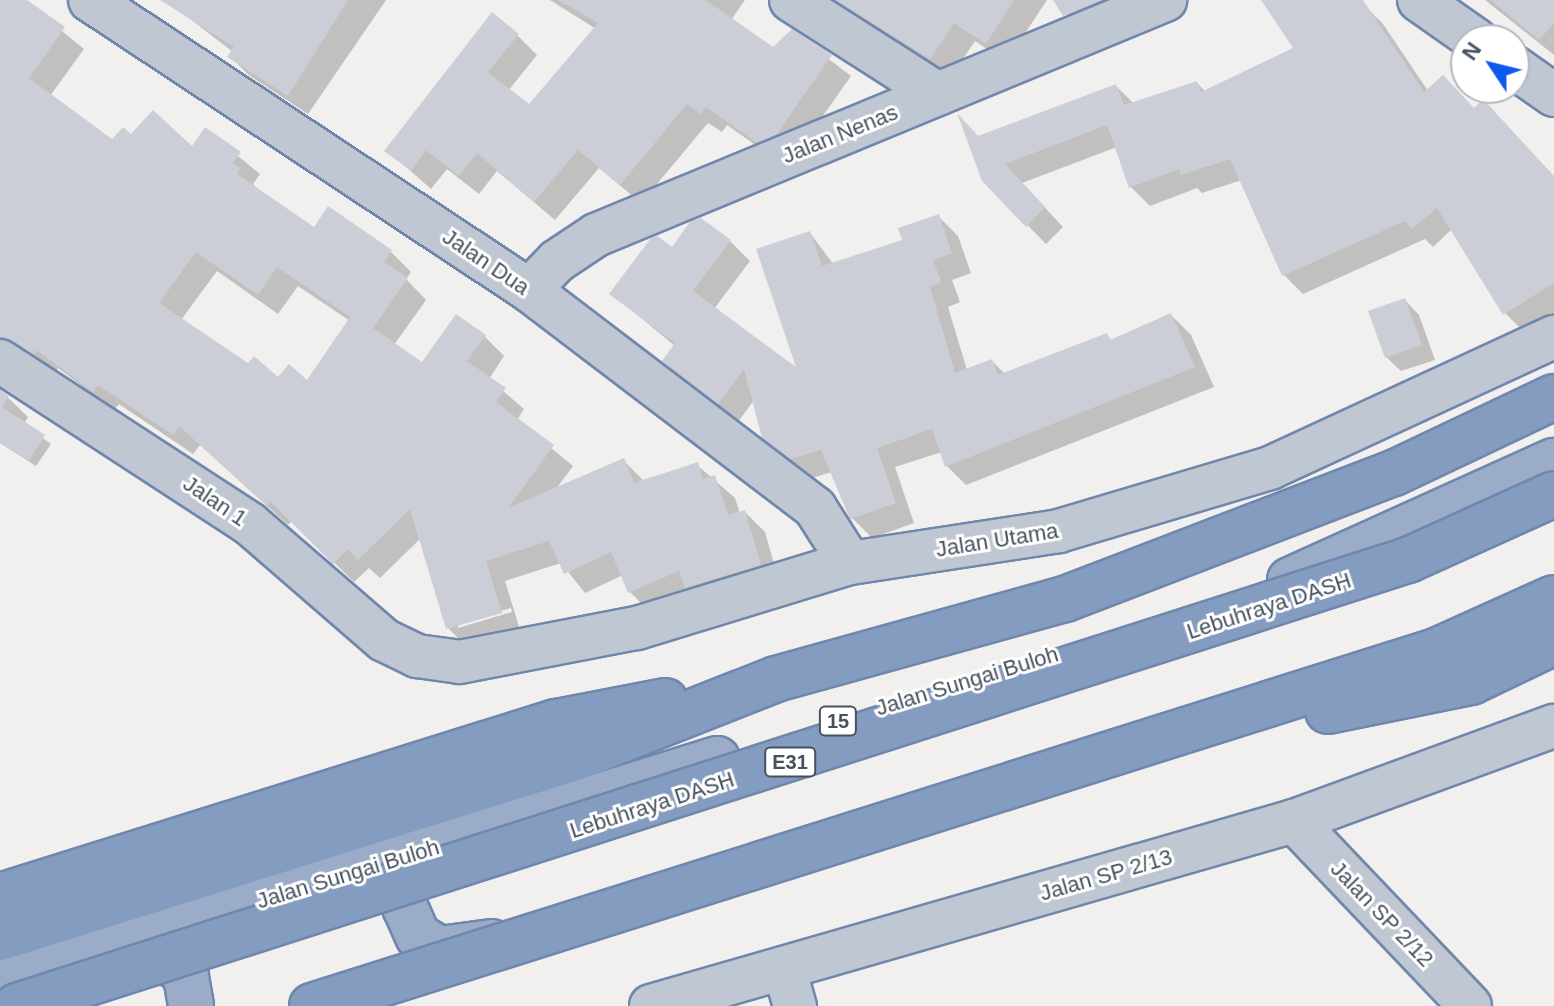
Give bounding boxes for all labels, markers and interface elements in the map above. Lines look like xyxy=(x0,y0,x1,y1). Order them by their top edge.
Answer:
north arrow xyxy=(1450,24,1530,104)
text: N xyxy=(1457,37,1486,65)
street label: Jalan Nenas xyxy=(778,99,902,169)
street label: Jalan Dua xyxy=(438,223,534,301)
street label: Jalan 1 xyxy=(178,470,252,532)
street label: Jalan Utama xyxy=(934,517,1060,563)
street label: Lebuhraya DASH xyxy=(1184,567,1354,645)
street label: Jalan Sungai Buloh xyxy=(872,641,1062,721)
road number: 15 xyxy=(818,705,858,737)
road number: E31 xyxy=(764,746,816,778)
street label: Lebuhraya DASH xyxy=(567,766,737,844)
street label: Jalan Sungai Buloh xyxy=(253,834,443,914)
street label: Jalan SP 2/13 xyxy=(1037,843,1175,907)
street label: Jalan SP 2/12 xyxy=(1325,856,1439,972)

